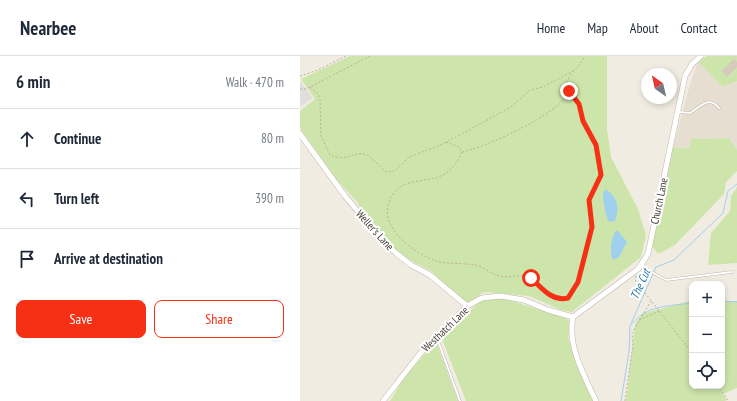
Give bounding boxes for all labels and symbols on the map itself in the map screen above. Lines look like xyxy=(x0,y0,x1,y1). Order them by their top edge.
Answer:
north arrow xyxy=(641,68,677,104)
route end xyxy=(560,82,578,100)
street label: Church Lane xyxy=(647,176,671,225)
street label: Weller's Lane xyxy=(353,207,397,254)
water label: The Cut xyxy=(627,265,654,302)
route start xyxy=(522,269,540,287)
street label: Westhatch Lane xyxy=(419,303,472,355)

